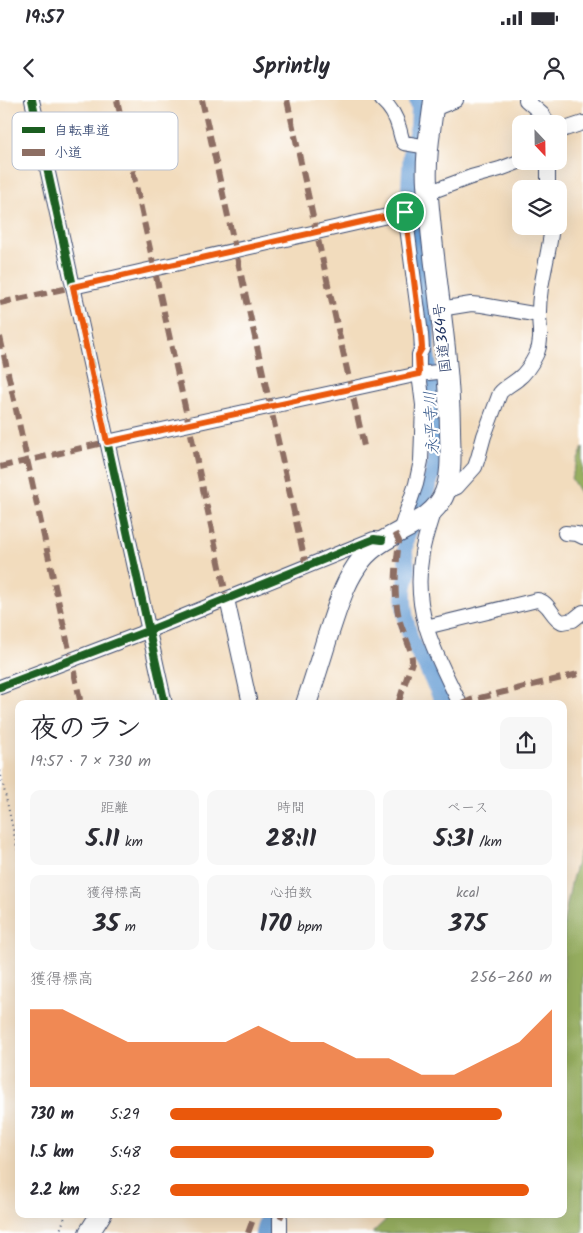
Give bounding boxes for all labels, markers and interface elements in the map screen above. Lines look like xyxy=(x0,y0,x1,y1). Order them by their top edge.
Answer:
text: 19:57 xyxy=(25,3,64,33)
text: Sprintly xyxy=(253,50,330,85)
icon: back xyxy=(15,54,43,82)
icon: person xyxy=(540,54,568,82)
legend xyxy=(12,112,178,170)
north arrow xyxy=(512,115,568,170)
map controls xyxy=(512,115,567,235)
text: 自転車道 xyxy=(54,120,110,142)
text: 小道 xyxy=(54,142,82,164)
button: layers xyxy=(512,180,567,235)
pin xyxy=(384,191,426,233)
icon: arrive xyxy=(391,198,419,226)
street label: 国道364号 xyxy=(427,302,459,374)
water label: 永平寺川 xyxy=(418,390,446,456)
text: 夜のラン xyxy=(30,707,142,752)
button: share xyxy=(500,717,552,769)
text: 19:57 · 7 × 730 m xyxy=(30,749,151,774)
text: 距離 xyxy=(100,797,128,819)
text: 時間 xyxy=(277,797,305,819)
text: ペース xyxy=(447,797,488,819)
text: 5.11 xyxy=(86,819,120,859)
text: 28:11 xyxy=(266,819,316,859)
text: 5:31 xyxy=(434,819,474,859)
text: km xyxy=(120,831,143,853)
text: /km xyxy=(474,831,502,853)
text: 獲得標高 xyxy=(86,882,142,904)
text: 心拍数 xyxy=(270,882,312,904)
text: kcal xyxy=(456,882,479,904)
text: 35 xyxy=(93,904,119,944)
text: 170 xyxy=(259,904,292,944)
text: 375 xyxy=(449,904,487,944)
text: m xyxy=(119,916,136,938)
text: bpm xyxy=(292,916,322,938)
text: 256–260 m xyxy=(470,965,552,990)
text: 獲得標高 xyxy=(30,967,94,992)
text: 730 m xyxy=(30,1102,74,1127)
text: 5:29 xyxy=(110,1102,140,1127)
text: 1.5 km xyxy=(30,1140,74,1165)
text: 5:48 xyxy=(110,1140,141,1165)
text: 2.2 km xyxy=(30,1178,80,1203)
text: 5:22 xyxy=(110,1178,141,1203)

